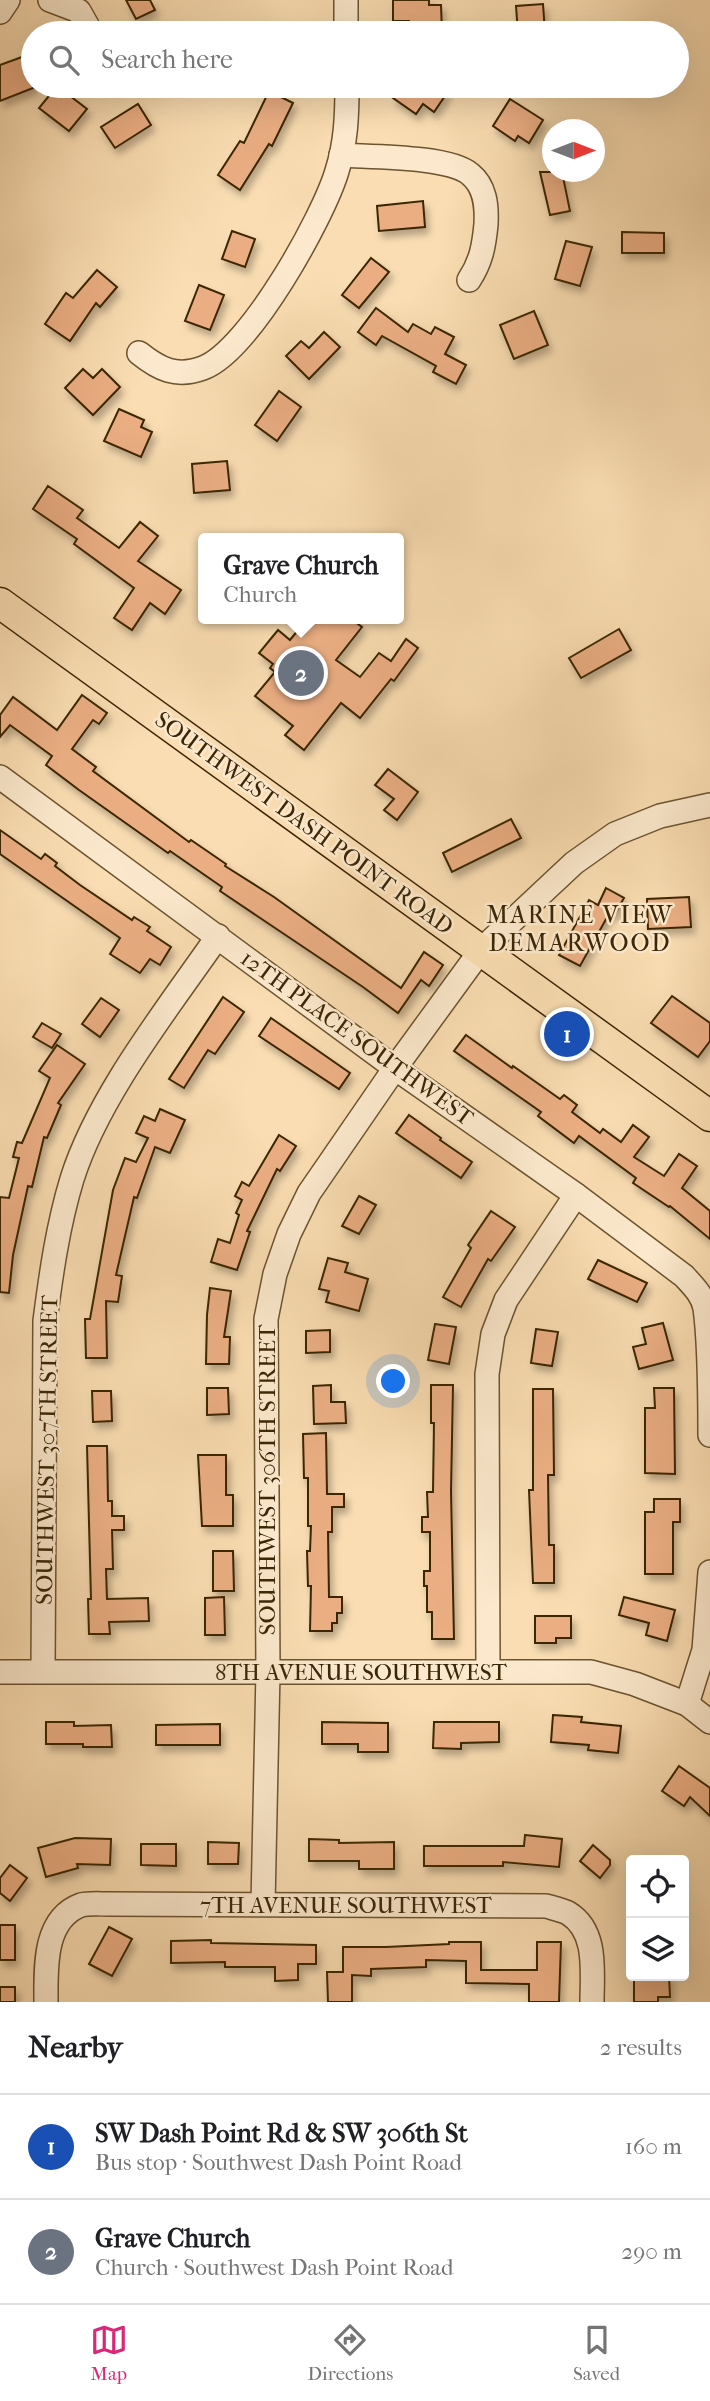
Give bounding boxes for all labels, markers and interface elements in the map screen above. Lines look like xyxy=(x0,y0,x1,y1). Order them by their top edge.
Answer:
search box xyxy=(21,21,689,98)
icon: search xyxy=(45,41,83,79)
text: Search here xyxy=(101,44,233,75)
north arrow xyxy=(542,119,605,182)
popup xyxy=(198,533,404,624)
text: Grave Church xyxy=(223,550,379,581)
text: Church xyxy=(223,581,297,608)
pin: 2 xyxy=(278,647,324,699)
street label: SOUTHWEST DASH POINT ROAD xyxy=(150,706,458,940)
district label: MARINE VIEW DEMARWOOD xyxy=(486,901,674,957)
street label: 12TH PLACE SOUTHWEST xyxy=(236,945,479,1132)
pin: 1 xyxy=(544,1008,590,1060)
street label: SOUTHWEST 307TH STREET xyxy=(31,1294,63,1605)
street label: SOUTHWEST 306TH STREET xyxy=(254,1324,281,1635)
your location xyxy=(376,1364,410,1398)
street label: 8TH AVENUE SOUTHWEST xyxy=(215,1659,508,1686)
map controls xyxy=(626,1855,689,1981)
button: locate xyxy=(626,1855,689,1918)
street label: 7TH AVENUE SOUTHWEST xyxy=(200,1892,492,1919)
button: layers xyxy=(626,1918,689,1981)
text: Nearby xyxy=(28,2030,123,2065)
text: 2 results xyxy=(600,2034,682,2061)
text: SW Dash Point Rd & SW 306th St xyxy=(95,2118,468,2149)
text: 1 xyxy=(47,2133,55,2160)
text: 160 m xyxy=(625,2133,682,2160)
text: Bus stop · Southwest Dash Point Road xyxy=(95,2149,462,2176)
text: Grave Church xyxy=(95,2223,250,2254)
text: 2 xyxy=(45,2238,57,2265)
text: 290 m xyxy=(621,2238,682,2265)
text: Church · Southwest Dash Point Road xyxy=(95,2254,454,2281)
tab: Map xyxy=(90,2321,128,2385)
tab: Directions xyxy=(308,2321,393,2385)
tab: Saved xyxy=(573,2321,620,2385)

